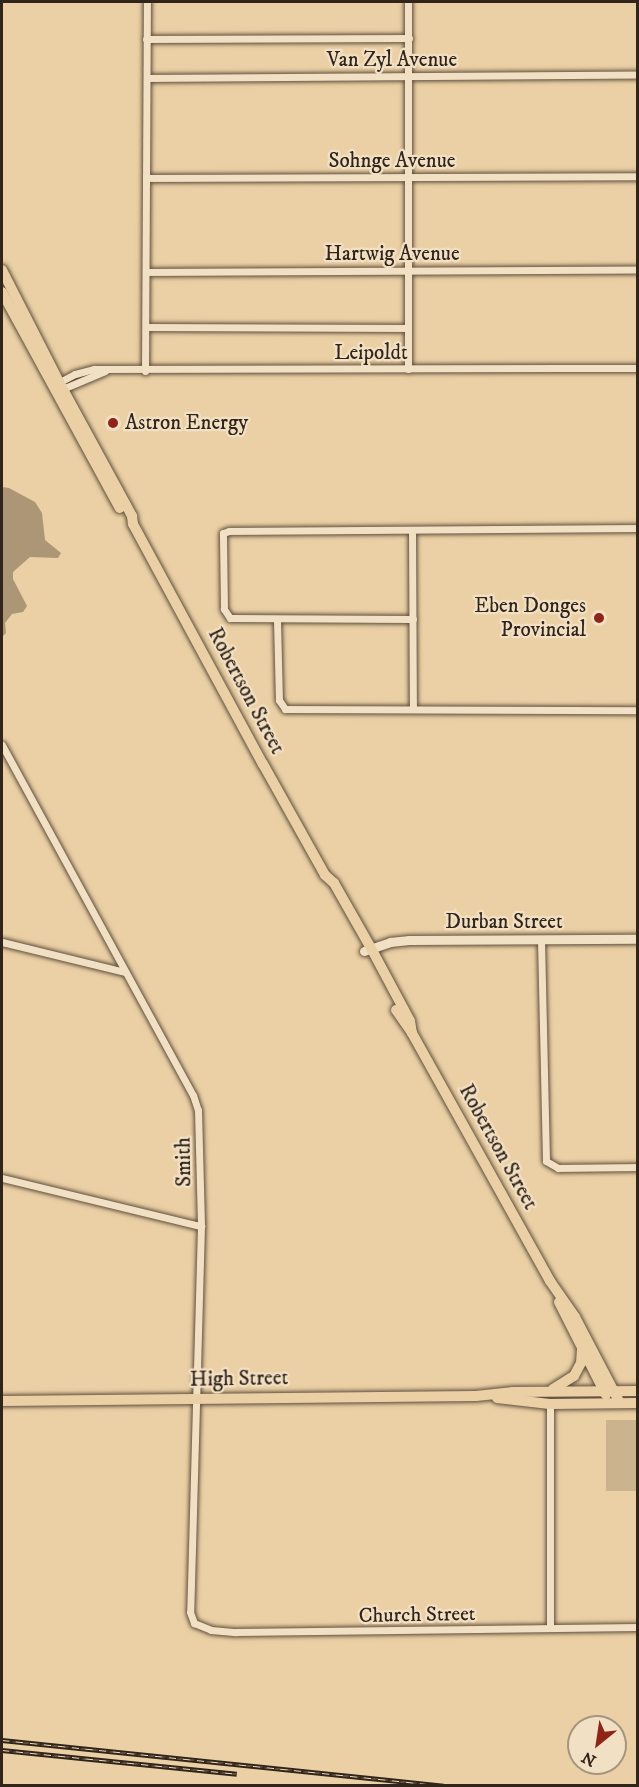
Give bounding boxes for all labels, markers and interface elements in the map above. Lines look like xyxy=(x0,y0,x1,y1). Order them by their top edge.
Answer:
street label: Van Zyl Avenue xyxy=(327,47,457,73)
street label: Sohnge Avenue xyxy=(328,148,456,174)
street label: Hartwig Avenue xyxy=(324,241,460,267)
street label: Leipoldt xyxy=(334,340,408,366)
place label: Astron Energy xyxy=(125,410,248,436)
marker: Astron Energy xyxy=(106,416,120,430)
place label: Eben Donges Provincial xyxy=(474,593,586,643)
marker: Eben Donges Provincial xyxy=(590,609,608,627)
street label: Robertson Street xyxy=(202,623,290,759)
street label: Durban Street xyxy=(445,909,563,935)
street label: Robertson Street xyxy=(453,1080,543,1214)
street label: Smith xyxy=(171,1137,197,1187)
street label: High Street xyxy=(190,1366,288,1392)
street label: Church Street xyxy=(358,1601,476,1629)
north arrow xyxy=(567,1715,627,1775)
text: N xyxy=(578,1747,600,1771)

